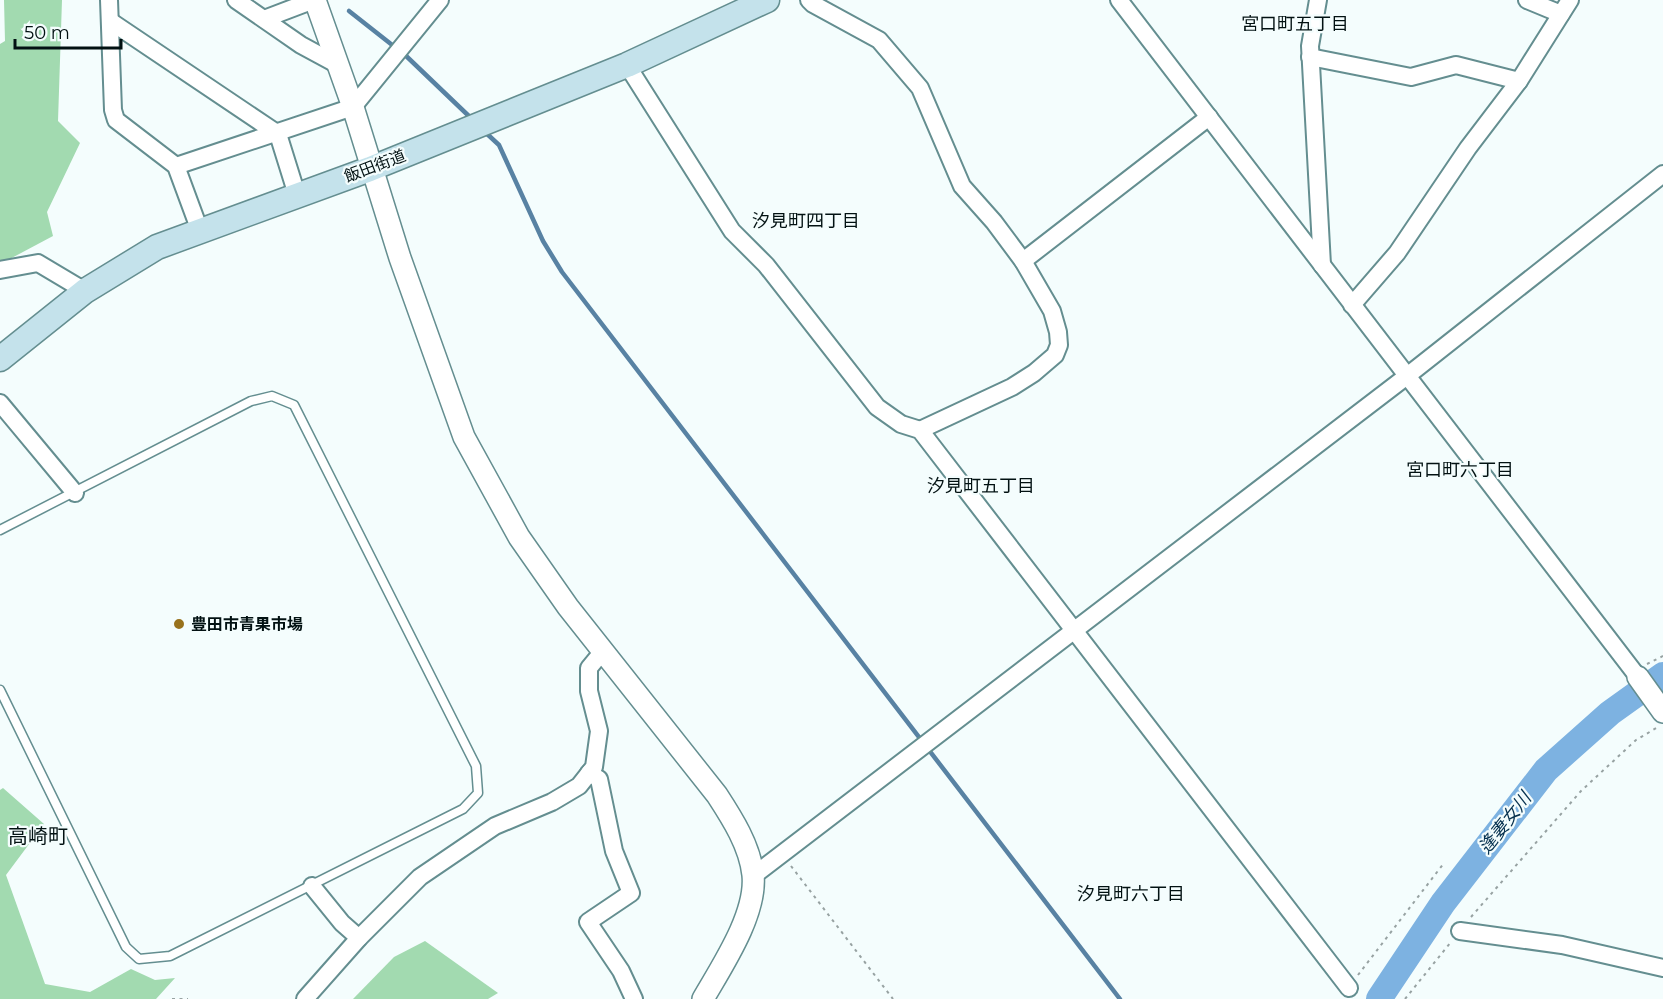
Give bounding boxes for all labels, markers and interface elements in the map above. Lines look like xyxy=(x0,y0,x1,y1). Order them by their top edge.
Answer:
scale bar xyxy=(15,12,122,50)
district label: 宮口町五丁目 xyxy=(1241,13,1349,35)
text: 50 m xyxy=(24,22,70,44)
street label: 飯田街道 xyxy=(342,146,408,186)
district label: 汐見町四丁目 xyxy=(752,210,860,232)
district label: 宮口町六丁目 xyxy=(1406,459,1514,481)
district label: 汐見町五丁目 xyxy=(927,475,1035,497)
place label: 豊田市青果市場 xyxy=(191,615,303,634)
marker: 豊田市青果市場 xyxy=(172,617,186,631)
water label: 逢妻女川 xyxy=(1474,786,1537,858)
district label: 高崎町 xyxy=(8,824,68,848)
district label: 汐見町六丁目 xyxy=(1077,883,1185,905)

